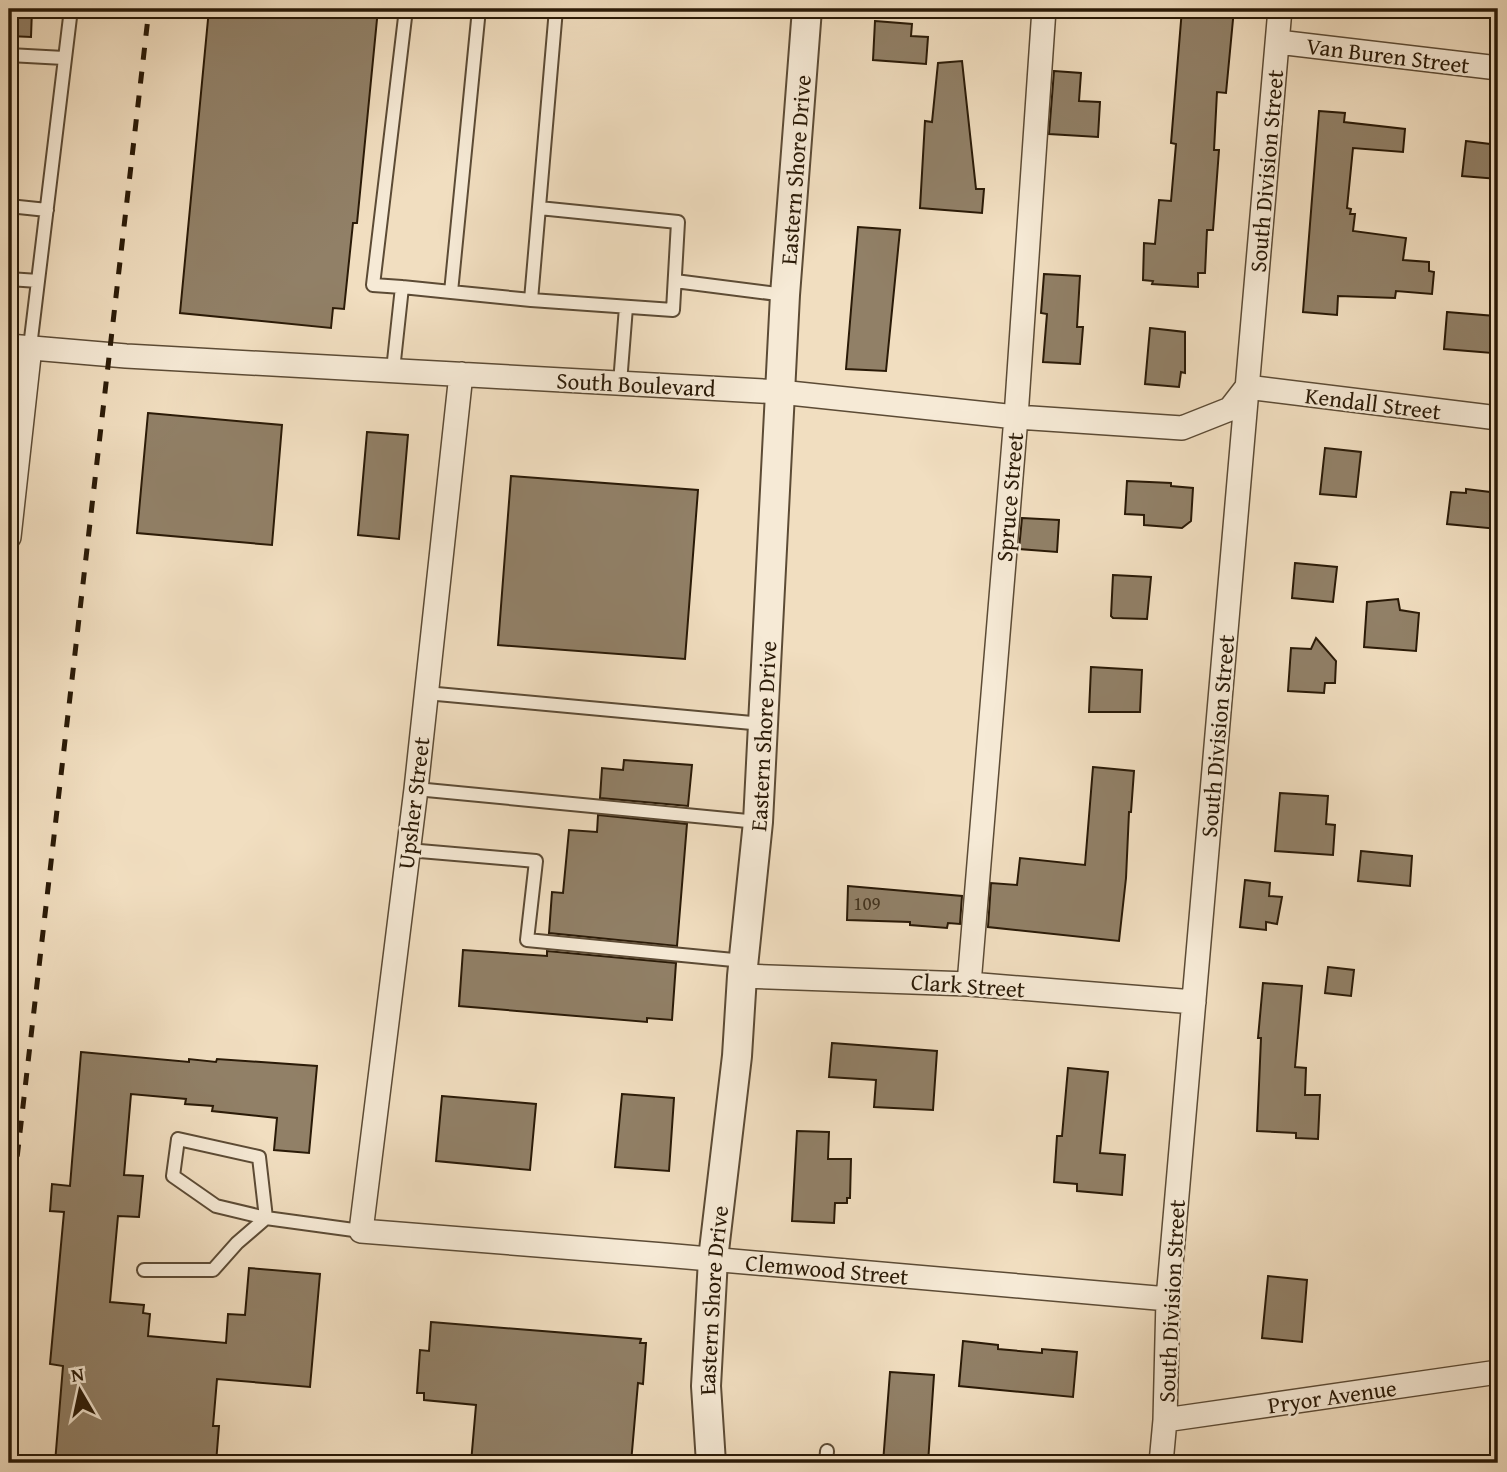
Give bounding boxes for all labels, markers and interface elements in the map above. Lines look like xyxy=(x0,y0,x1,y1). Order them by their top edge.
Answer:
street label: Van Buren Street xyxy=(1305,29,1471,81)
street label: South Division Street xyxy=(1241,68,1291,274)
street label: Eastern Shore Drive xyxy=(771,74,818,266)
street label: South Boulevard xyxy=(556,363,717,405)
street label: Kendall Street xyxy=(1303,378,1443,428)
street label: Spruce Street xyxy=(987,431,1031,563)
street label: South Division Street xyxy=(1192,633,1242,839)
street label: Eastern Shore Drive xyxy=(741,640,784,833)
street label: Upsher Street xyxy=(389,735,437,871)
house number: 109 xyxy=(853,889,881,917)
street label: Clark Street xyxy=(910,965,1026,1005)
street label: South Division Street xyxy=(1149,1199,1193,1403)
street label: Eastern Shore Drive xyxy=(689,1203,736,1397)
street label: Clemwood Street xyxy=(744,1245,910,1293)
north arrow xyxy=(46,1356,116,1426)
text: N xyxy=(69,1359,86,1389)
street label: Pryor Avenue xyxy=(1265,1371,1399,1421)

